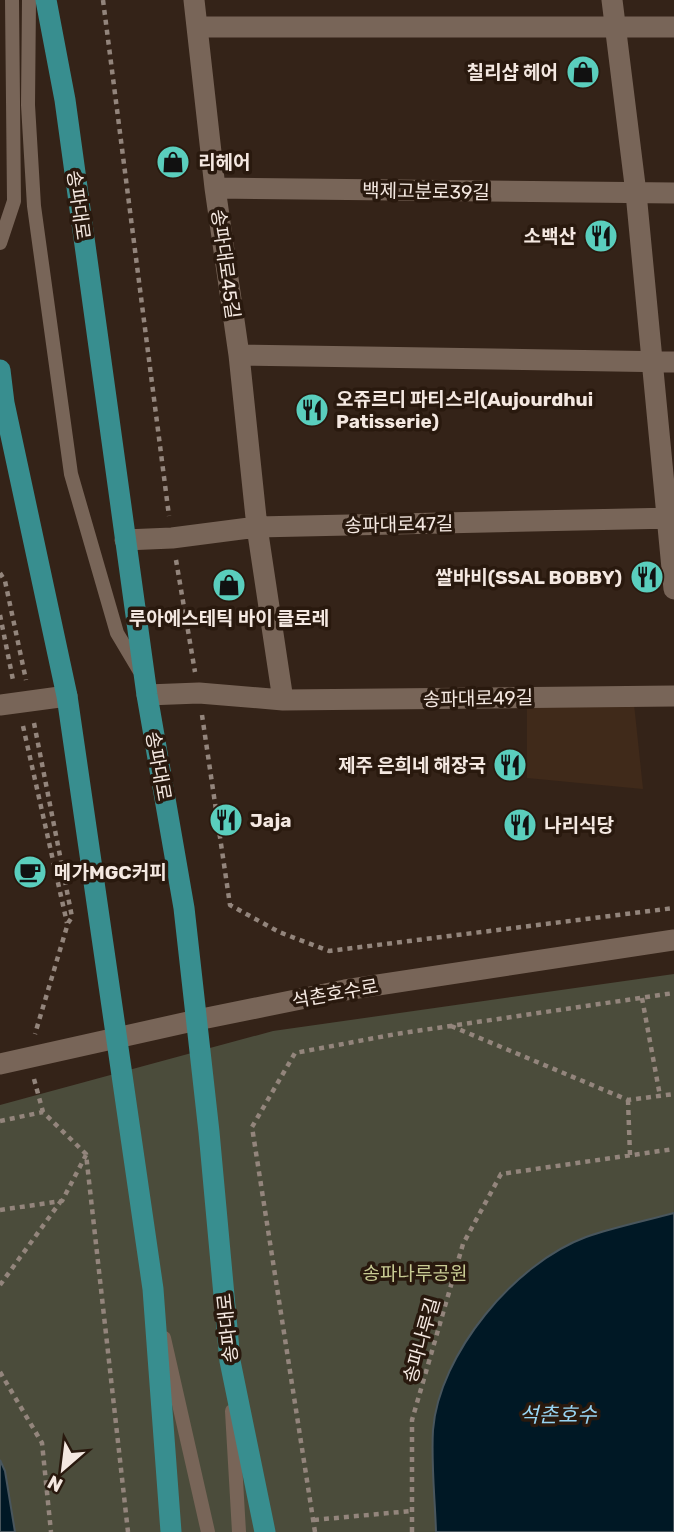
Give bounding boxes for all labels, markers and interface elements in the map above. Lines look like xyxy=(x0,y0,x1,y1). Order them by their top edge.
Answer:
shop icon: 칠리샵 헤어 xyxy=(564,53,602,91)
place label: 칠리샵 헤어 xyxy=(467,61,558,84)
shop icon: 리헤어 xyxy=(154,143,192,181)
place label: 리헤어 xyxy=(198,151,250,174)
street label: 송파대로 xyxy=(62,169,95,241)
street label: 백제고분로39길 xyxy=(362,179,490,204)
street label: 송파대로45길 xyxy=(206,208,245,320)
restaurant icon: 소백산 xyxy=(582,217,620,255)
place label: 소백산 xyxy=(524,225,577,248)
place label: 오쥬르디 파티스리(Aujourdhui Patisserie) xyxy=(336,388,593,433)
restaurant icon: 오쥬르디 파티스리(Aujourdhui Patisserie) xyxy=(293,391,331,429)
street label: 송파대로47길 xyxy=(345,512,454,537)
restaurant icon: 쌀바비(SSAL BOBBY) xyxy=(628,558,666,596)
shop icon: 루아에스테틱 바이 클로레 xyxy=(210,566,248,604)
place label: 쌀바비(SSAL BOBBY) xyxy=(435,566,622,589)
place label: 루아에스테틱 바이 클로레 xyxy=(129,607,329,630)
street label: 송파대로49길 xyxy=(423,686,533,711)
street label: 송파대로 xyxy=(141,730,176,803)
restaurant icon: 제주 은희네 해장국 xyxy=(491,746,529,784)
place label: 제주 은희네 해장국 xyxy=(338,754,486,777)
restaurant icon: Jaja xyxy=(207,801,245,839)
restaurant icon: 나리식당 xyxy=(501,806,539,844)
place label: Jaja xyxy=(250,809,292,832)
place label: 나리식당 xyxy=(544,814,614,837)
cafe icon: 메가MGC커피 xyxy=(11,853,49,891)
place label: 메가MGC커피 xyxy=(54,861,167,884)
street label: 석촌호수로 xyxy=(290,975,380,1012)
park label: 송파나루공원 xyxy=(363,1262,467,1285)
street label: 송파대로 xyxy=(212,1292,243,1364)
street label: 송파나루길 xyxy=(398,1295,445,1385)
water label: 석촌호수 xyxy=(519,1402,597,1427)
north arrow xyxy=(28,1434,98,1504)
text: N xyxy=(44,1470,67,1497)

